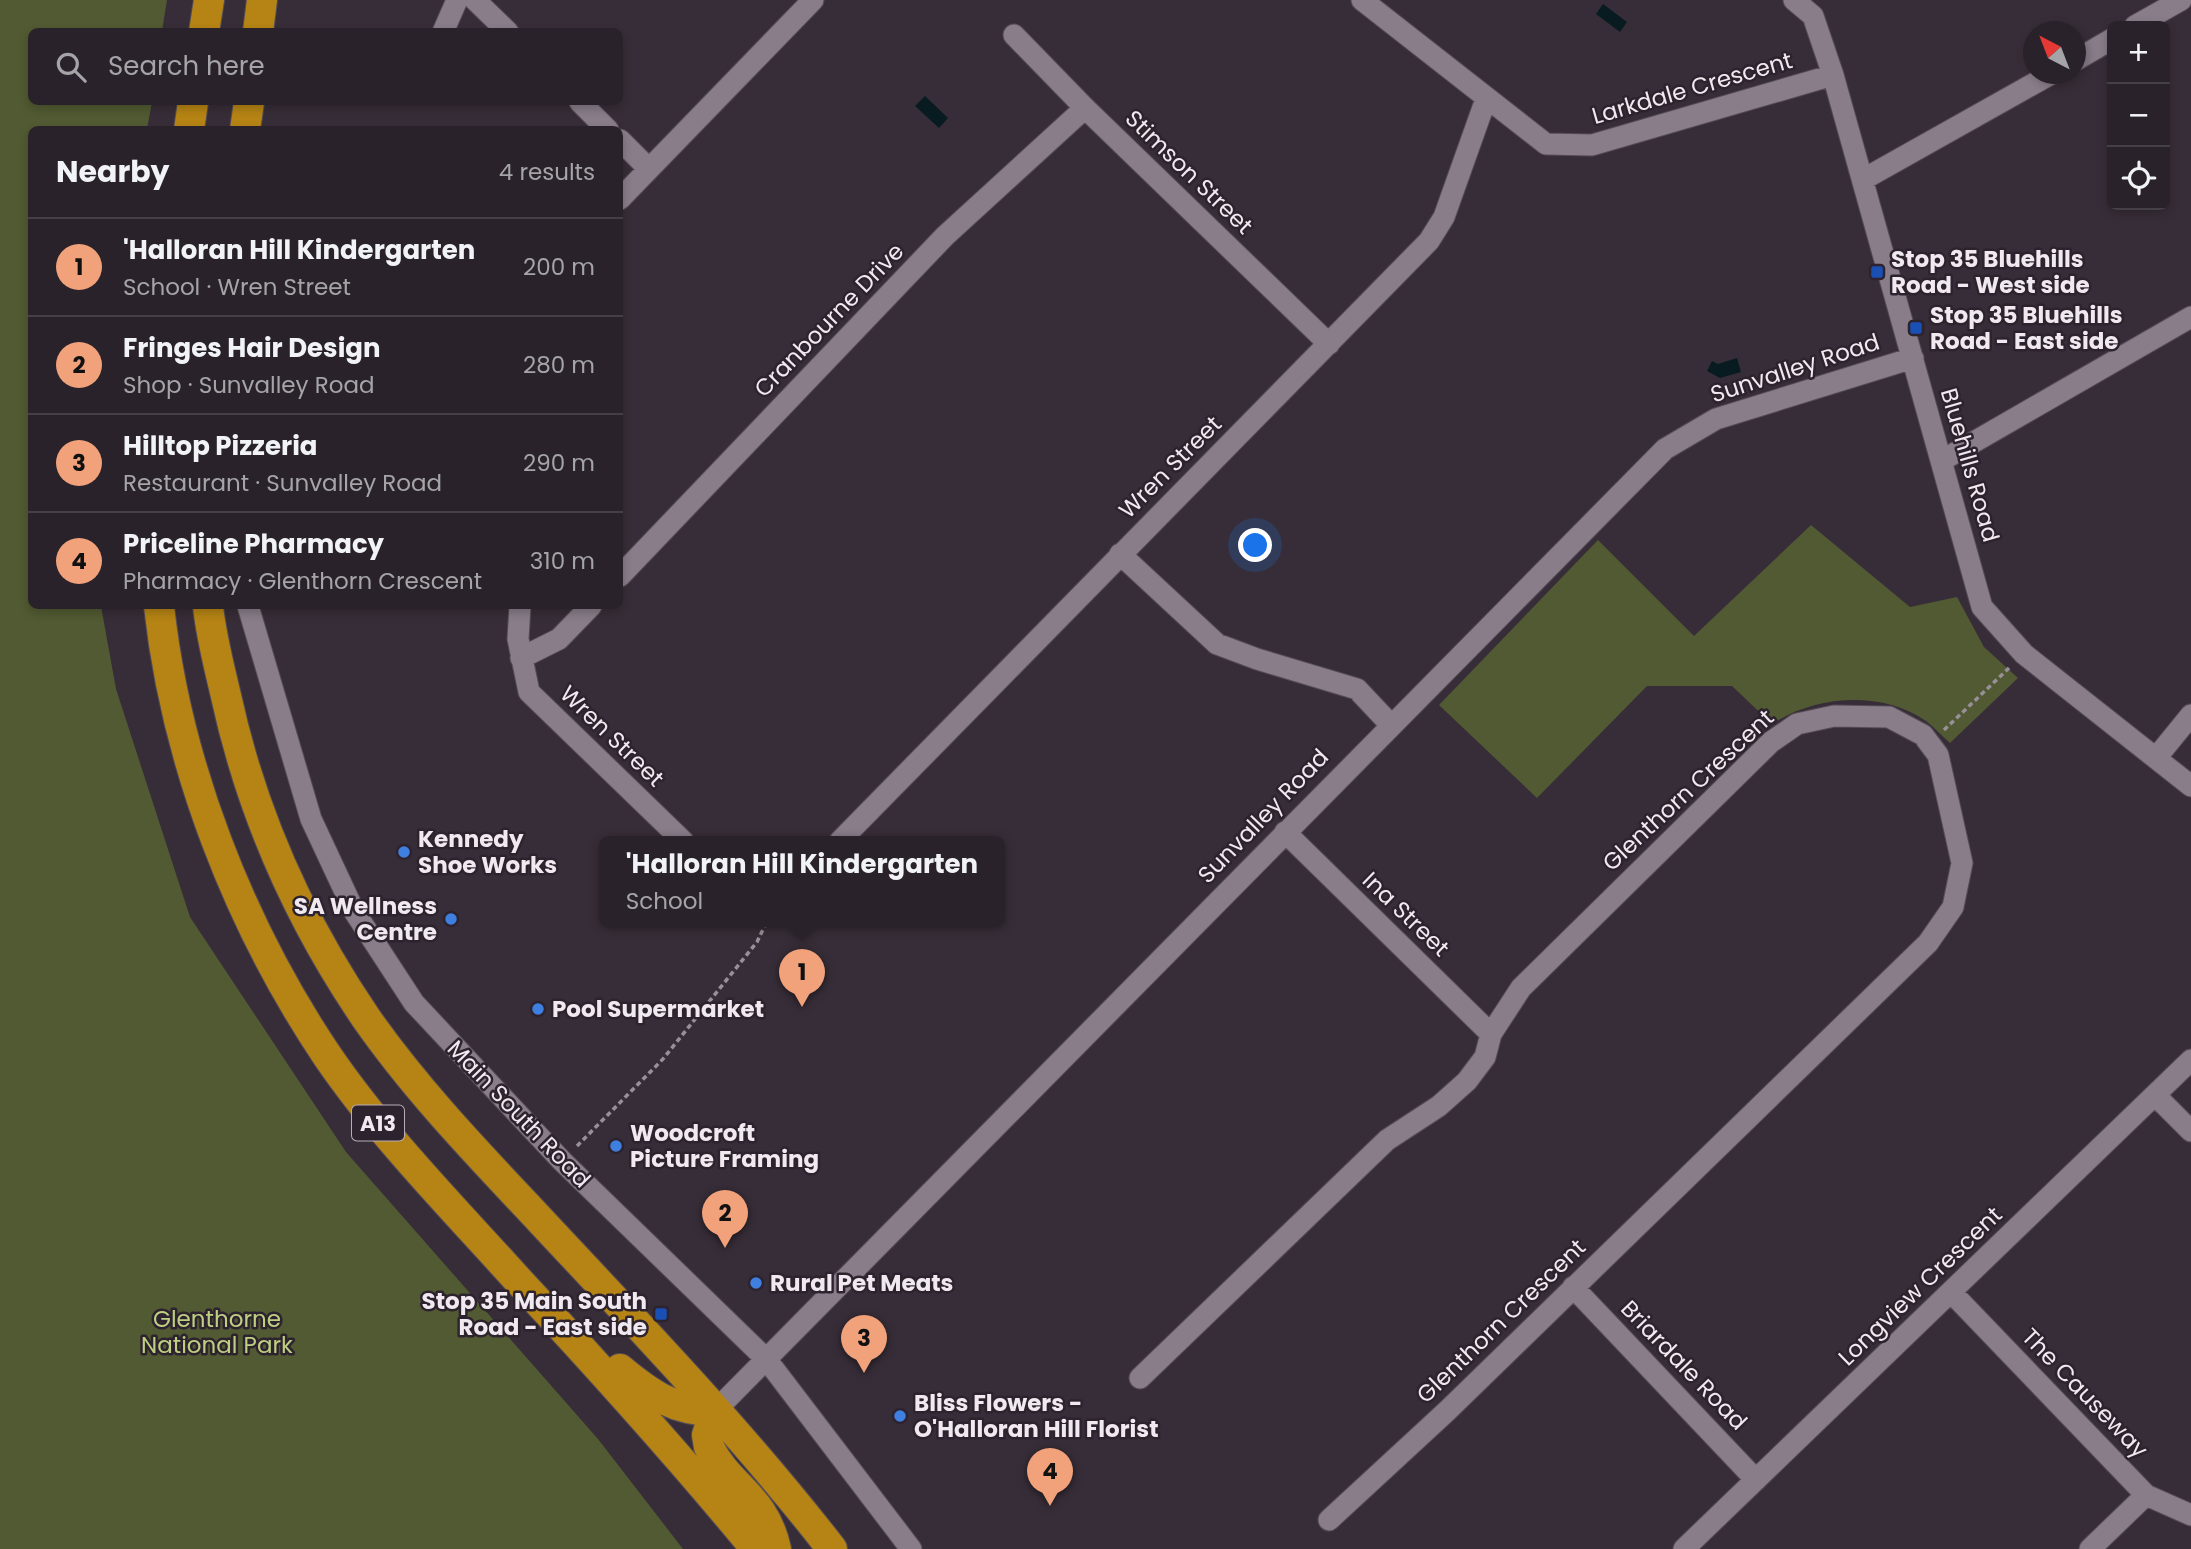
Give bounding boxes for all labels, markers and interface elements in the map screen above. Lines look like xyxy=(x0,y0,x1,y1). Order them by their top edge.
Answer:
north arrow xyxy=(2023,21,2086,84)
map controls xyxy=(2107,21,2170,210)
button: + xyxy=(2107,21,2170,84)
search box xyxy=(28,28,623,105)
street label: Larkdale Crescent xyxy=(1588,44,1796,132)
icon: search xyxy=(52,48,90,86)
text: Search here xyxy=(108,48,265,84)
button: − xyxy=(2107,84,2170,147)
street label: Stimson Street xyxy=(1118,103,1260,241)
button: locate xyxy=(2107,147,2170,210)
text: Nearby xyxy=(56,150,170,193)
text: 4 results xyxy=(499,156,595,188)
text: 'Halloran Hill Kindergarten xyxy=(123,232,475,268)
street label: Cranbourne Drive xyxy=(747,236,911,404)
place label: Stop 35 Bluehills Road - West side xyxy=(1891,243,2090,301)
text: 1 xyxy=(75,251,83,283)
text: 200 m xyxy=(523,251,595,283)
marker: Stop 35 Bluehills Road - West side xyxy=(1869,264,1885,280)
text: School · Wren Street xyxy=(123,271,351,303)
place label: Stop 35 Bluehills Road - East side xyxy=(1930,299,2123,357)
marker: Stop 35 Bluehills Road - East side xyxy=(1908,320,1924,336)
street label: Sunvalley Road xyxy=(1706,326,1884,410)
text: Fringes Hair Design xyxy=(123,330,380,366)
text: 2 xyxy=(72,349,86,381)
text: 280 m xyxy=(523,349,595,381)
text: Shop · Sunvalley Road xyxy=(123,369,375,401)
street label: Bluehills Road xyxy=(1933,384,2007,546)
street label: Wren Street xyxy=(1111,408,1229,526)
text: Hilltop Pizzeria xyxy=(123,428,317,464)
text: 3 xyxy=(72,447,86,479)
text: 290 m xyxy=(523,447,595,479)
text: Restaurant · Sunvalley Road xyxy=(123,467,442,499)
text: Priceline Pharmacy xyxy=(123,526,384,562)
your location xyxy=(1238,528,1272,562)
text: 4 xyxy=(71,545,87,577)
text: 310 m xyxy=(530,545,595,577)
text: Pharmacy · Glenthorn Crescent xyxy=(123,565,482,597)
street label: Wren Street xyxy=(553,678,671,794)
street label: Glenthorn Crescent xyxy=(1595,702,1781,878)
street label: Sunvalley Road xyxy=(1190,742,1336,890)
place label: Kennedy Shoe Works xyxy=(418,823,557,881)
popup xyxy=(599,836,1005,927)
marker: Kennedy Shoe Works xyxy=(396,844,412,860)
text: 'Halloran Hill Kindergarten xyxy=(626,846,978,882)
street label: Ina Street xyxy=(1356,864,1456,964)
text: School xyxy=(626,885,703,917)
place label: SA Wellness Centre xyxy=(294,890,437,948)
marker: SA Wellness Centre xyxy=(443,911,459,927)
pin: 1 xyxy=(779,949,825,1007)
place label: Pool Supermarket xyxy=(552,993,764,1025)
marker: Pool Supermarket xyxy=(530,1001,546,1017)
street label: Main South Road xyxy=(440,1033,598,1195)
road number: A13 xyxy=(352,1106,404,1140)
place label: Woodcroft Picture Framing xyxy=(630,1117,819,1175)
marker: Woodcroft Picture Framing xyxy=(608,1138,624,1154)
pin: 2 xyxy=(702,1190,748,1248)
street label: Longview Crescent xyxy=(1831,1199,2009,1373)
street label: Glenthorn Crescent xyxy=(1409,1232,1593,1410)
place label: Rural Pet Meats xyxy=(770,1267,953,1299)
marker: Rural Pet Meats xyxy=(748,1275,764,1291)
place label: Stop 35 Main South Road - East side xyxy=(422,1285,647,1343)
street label: Briardale Road xyxy=(1614,1293,1754,1437)
park label: Glenthorne National Park xyxy=(141,1303,293,1361)
marker: Stop 35 Main South Road - East side xyxy=(653,1306,669,1322)
pin: 3 xyxy=(841,1315,887,1373)
street label: The Causeway xyxy=(2015,1321,2155,1465)
place label: Bliss Flowers - O'Halloran Hill Florist xyxy=(914,1387,1159,1445)
marker: Bliss Flowers - O'Halloran Hill Florist xyxy=(892,1408,908,1424)
pin: 4 xyxy=(1027,1448,1073,1506)

